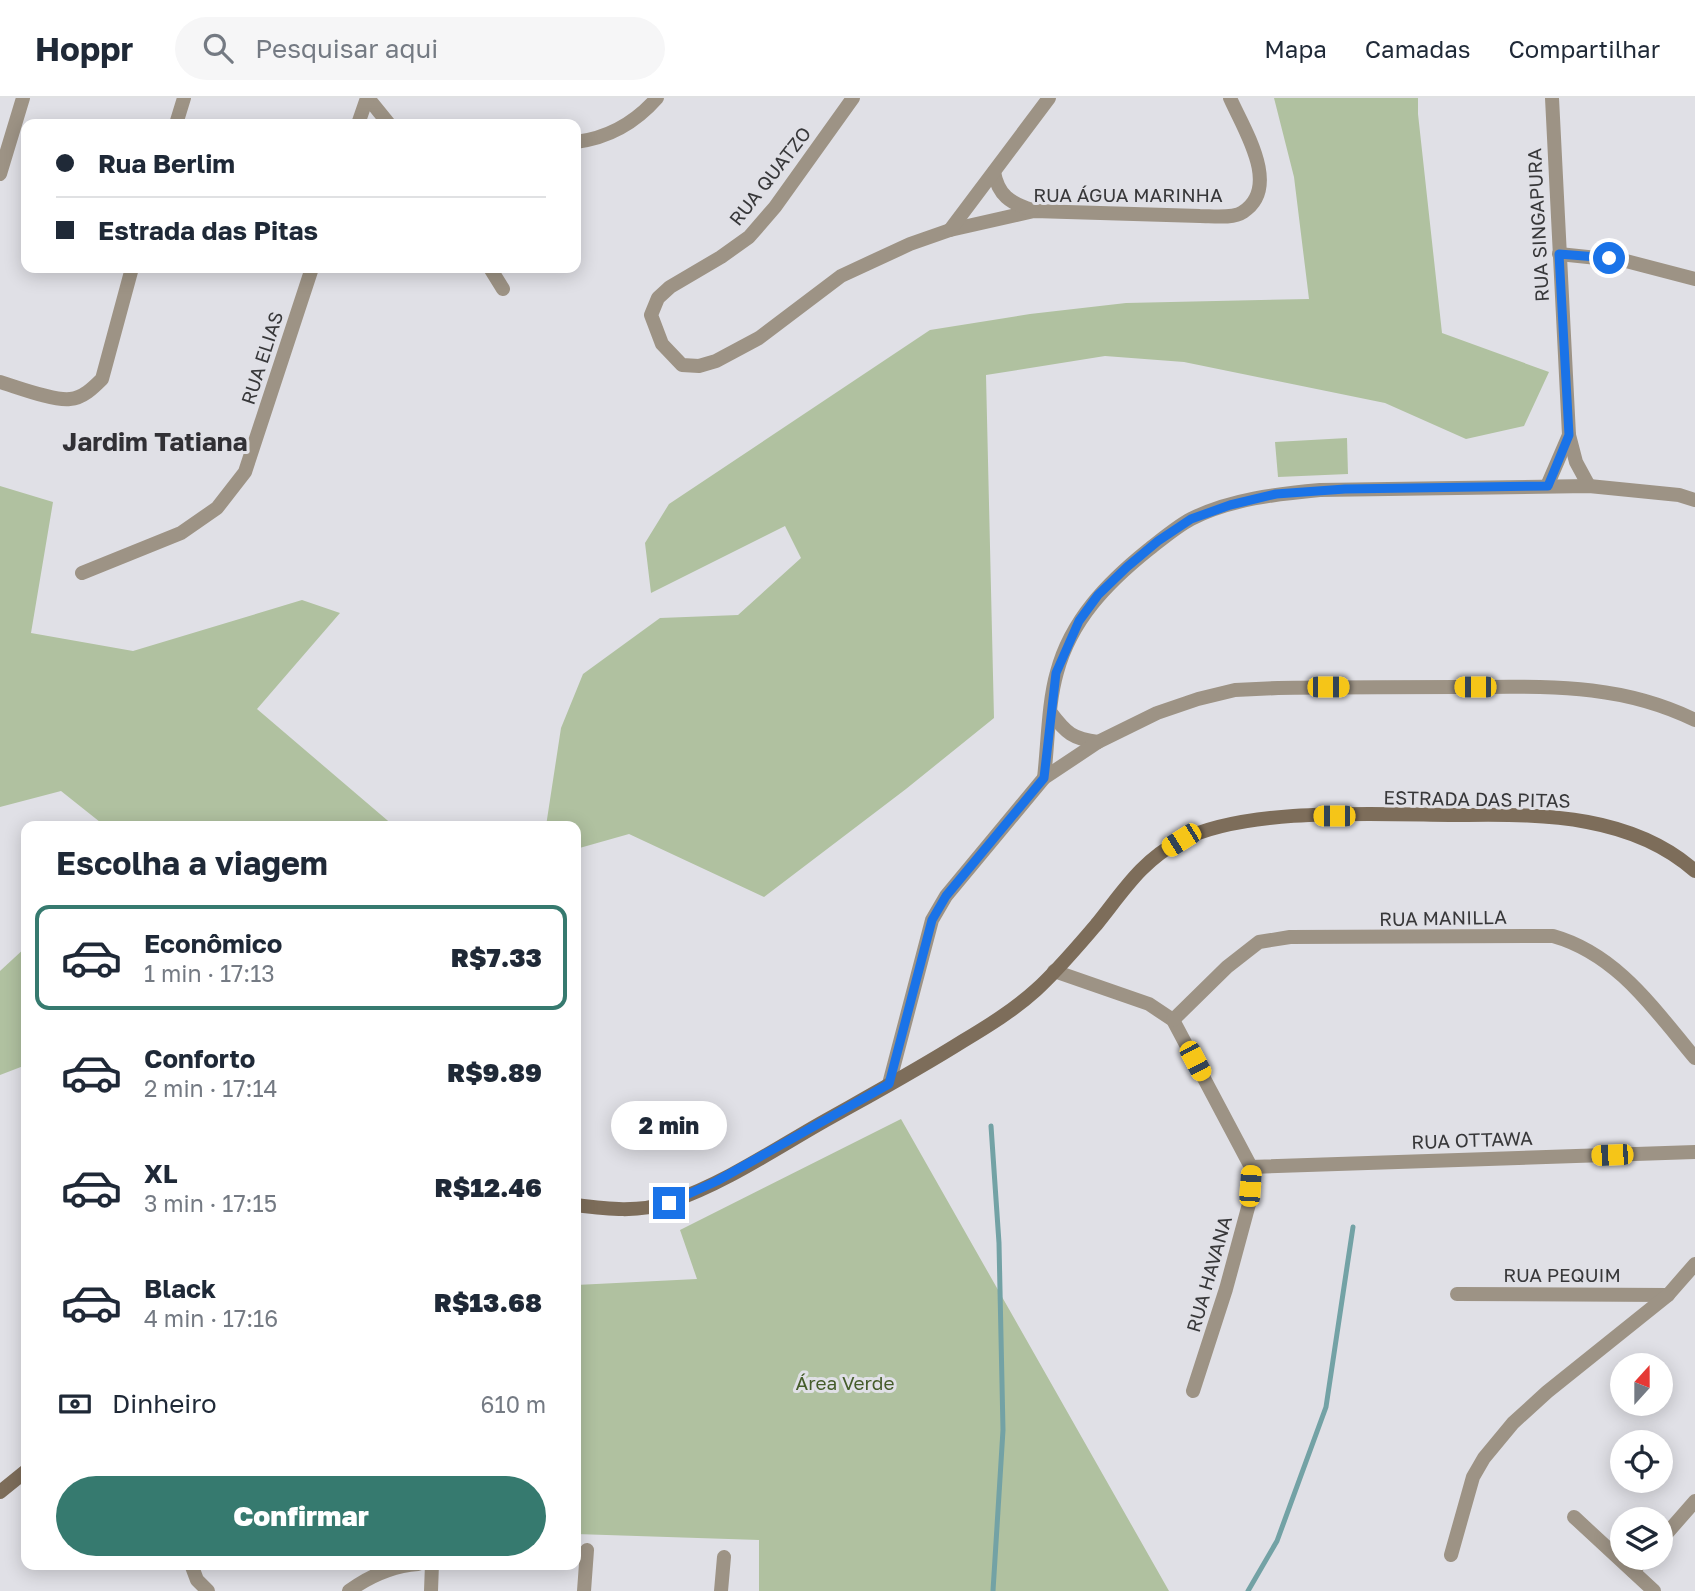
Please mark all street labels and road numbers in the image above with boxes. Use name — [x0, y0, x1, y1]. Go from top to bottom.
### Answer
street label: RUA QUATZO — [724, 122, 815, 230]
street label: RUA SINGAPURA — [1522, 147, 1553, 302]
street label: RUA ÁGUA MARINHA — [1033, 183, 1223, 206]
street label: RUA ELIAS — [236, 308, 287, 407]
street label: ESTRADA DAS PITAS — [1383, 785, 1571, 812]
street label: RUA MANILLA — [1379, 905, 1507, 930]
street label: RUA OTTAWA — [1411, 1126, 1533, 1153]
street label: RUA HAVANA — [1181, 1213, 1236, 1335]
street label: RUA PEQUIM — [1503, 1263, 1621, 1286]

